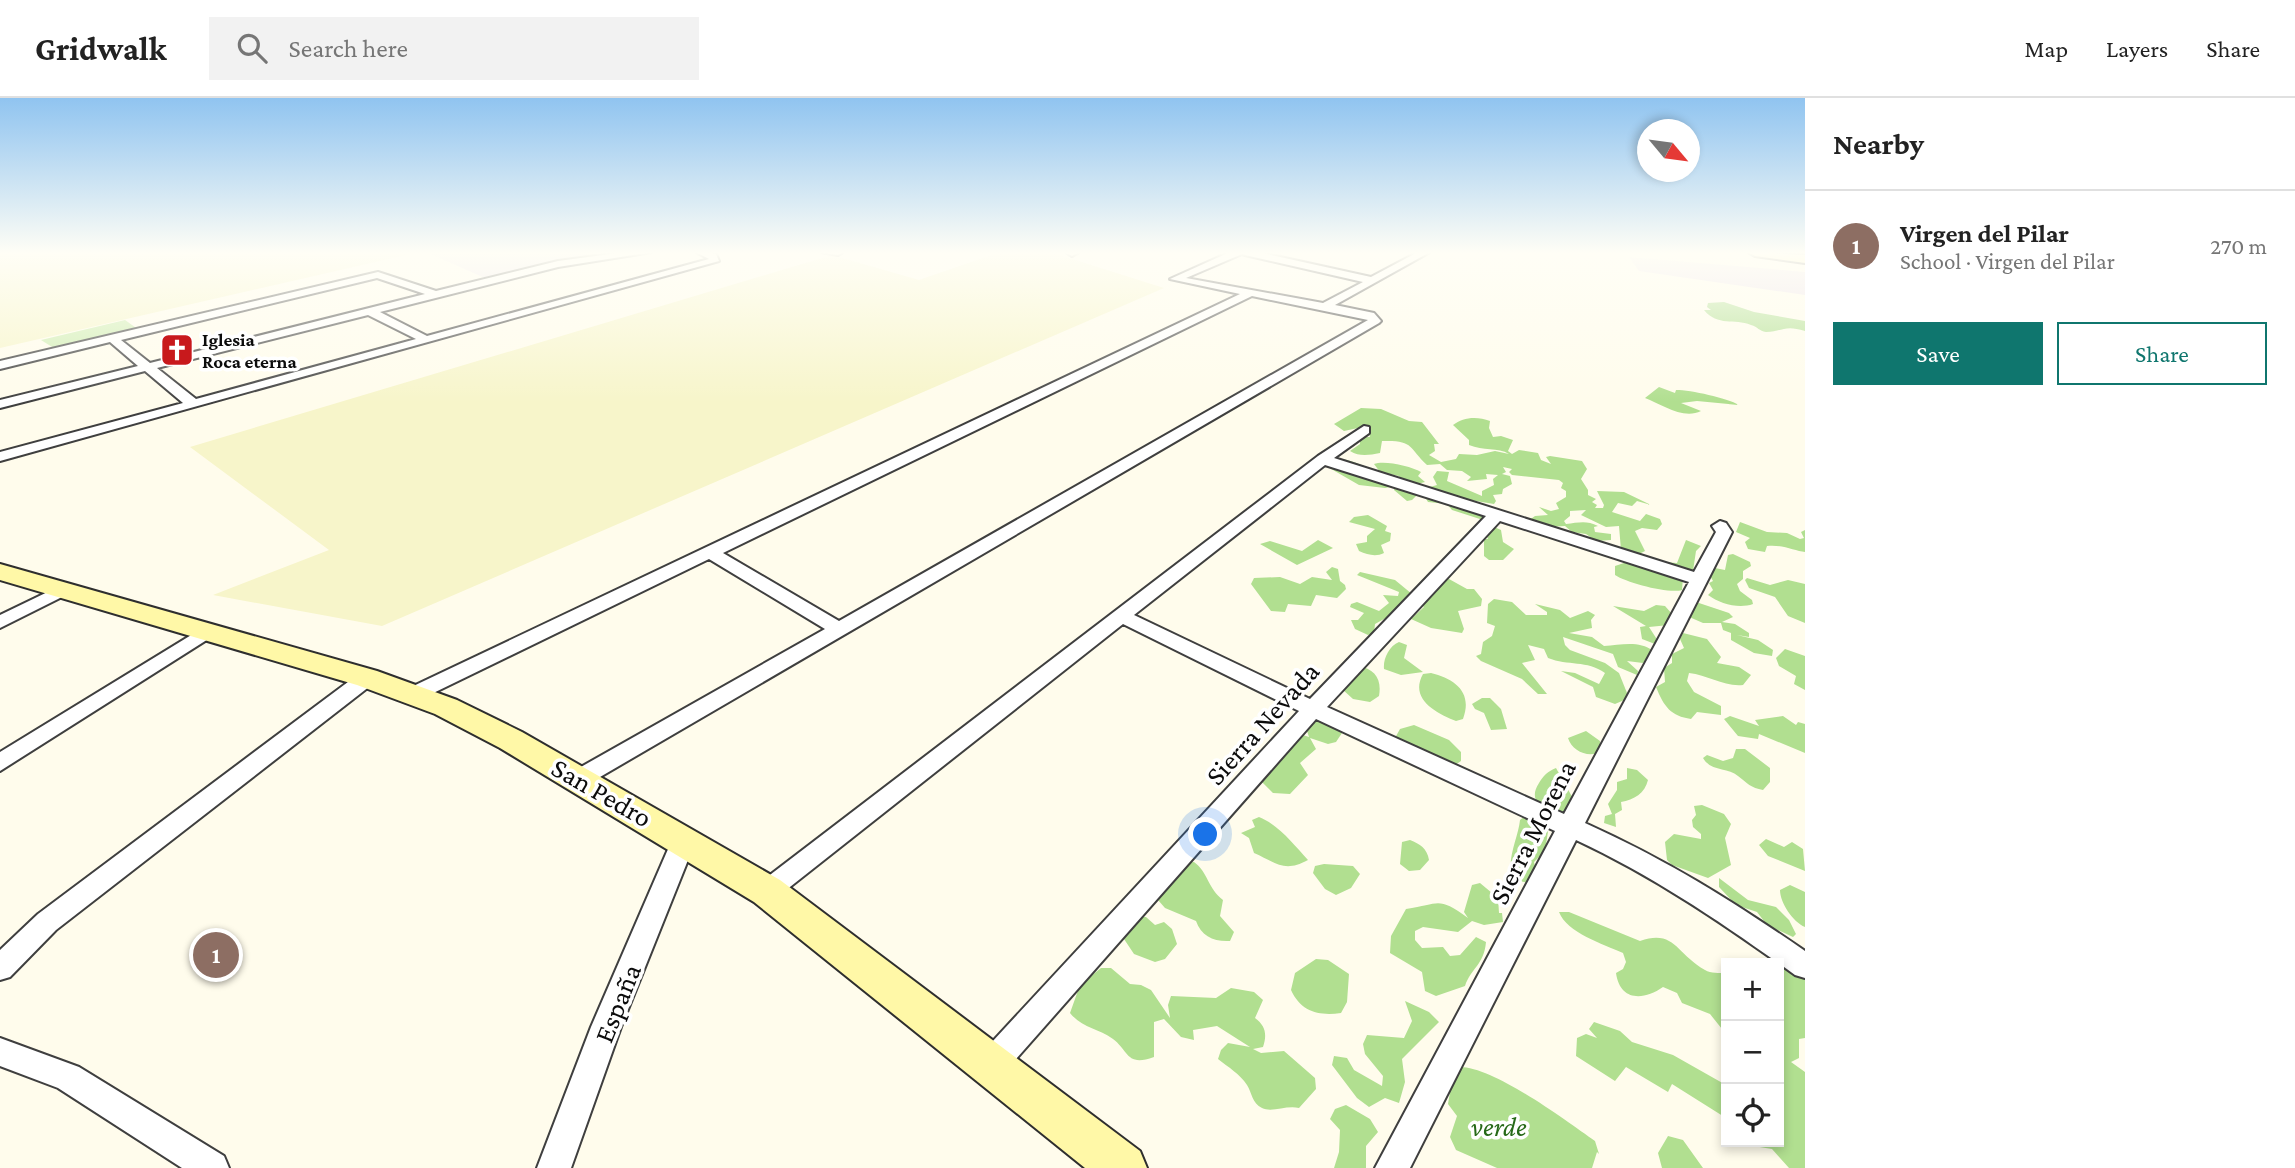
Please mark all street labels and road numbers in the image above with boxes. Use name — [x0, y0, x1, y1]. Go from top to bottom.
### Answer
street label: Sierra Nevada — [1199, 656, 1325, 791]
street label: San Pedro — [546, 751, 657, 833]
street label: Sierra Morena — [1483, 755, 1582, 909]
street label: España — [588, 959, 647, 1047]

